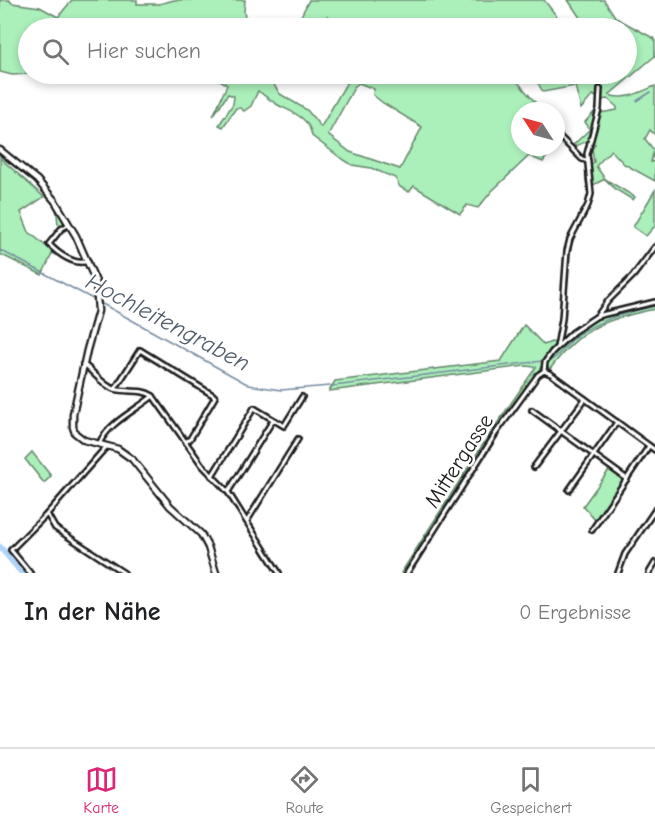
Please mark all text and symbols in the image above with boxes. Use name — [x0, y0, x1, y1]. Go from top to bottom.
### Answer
search box — [18, 18, 637, 84]
icon: search — [39, 35, 72, 68]
text: Hier suchen — [87, 38, 201, 64]
north arrow — [511, 102, 565, 156]
water label: Hochleitengraben — [81, 267, 255, 377]
street label: Mittergasse — [419, 409, 499, 513]
text: In der Nähe — [24, 597, 161, 627]
text: 0 Ergebnisse — [519, 601, 631, 624]
tab: Karte — [83, 763, 119, 817]
tab: Route — [286, 763, 324, 817]
tab: Gespeichert — [490, 763, 572, 817]

